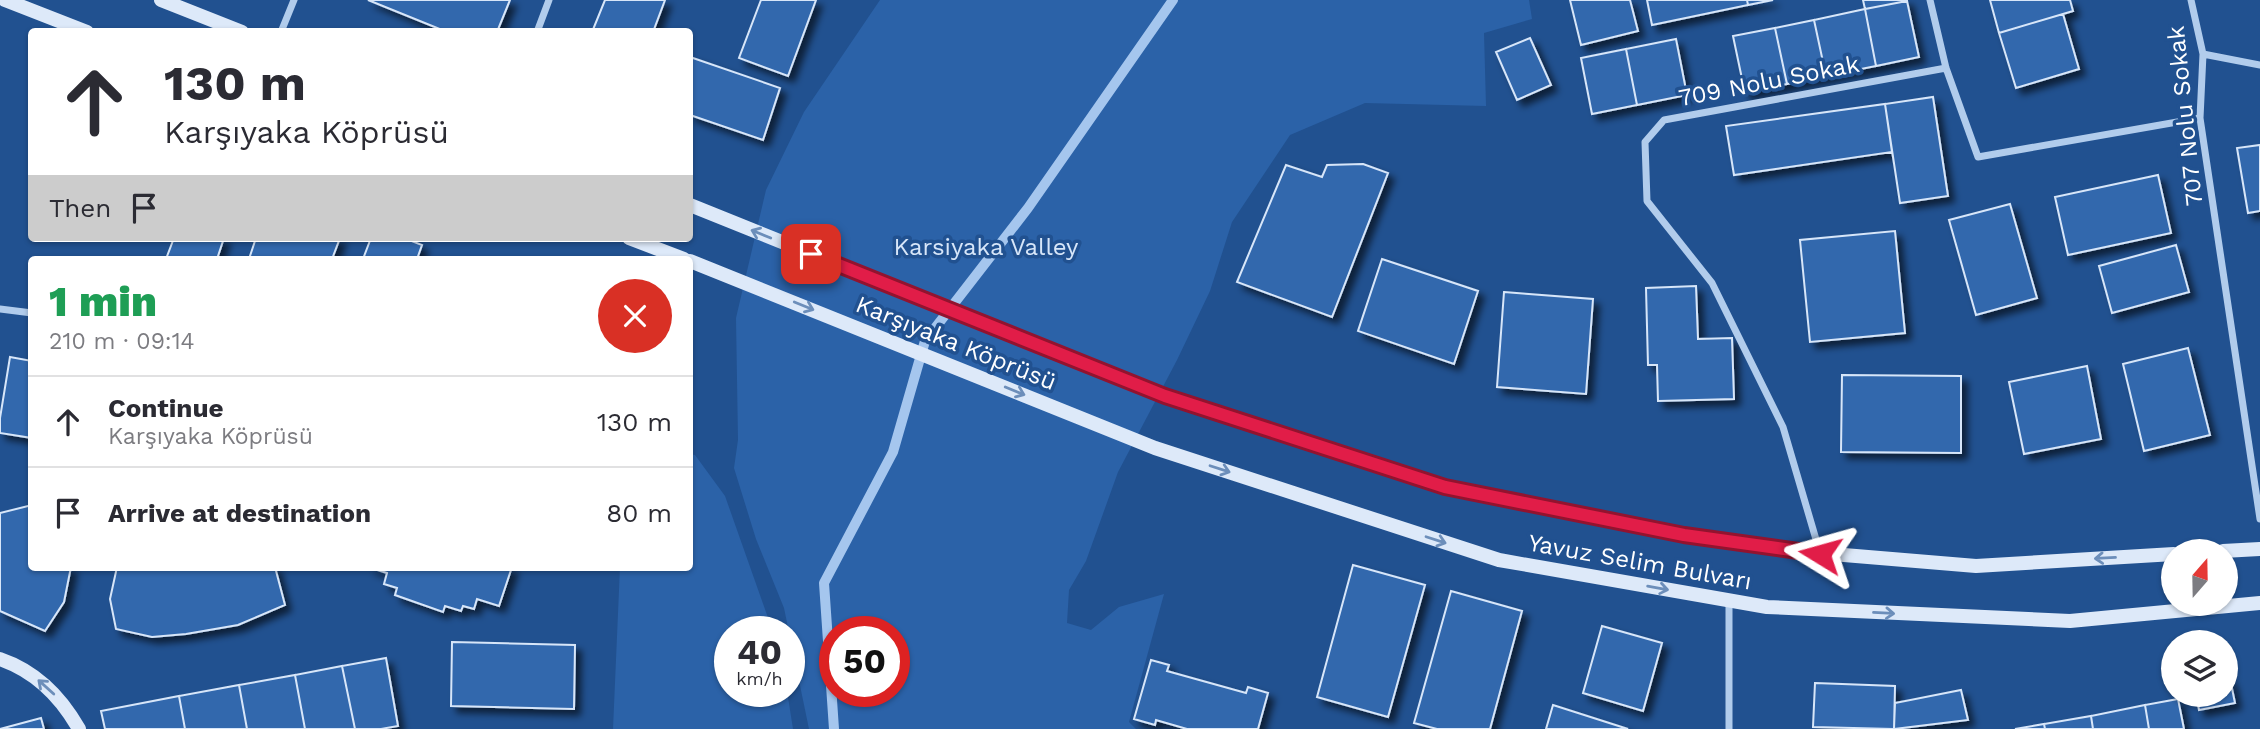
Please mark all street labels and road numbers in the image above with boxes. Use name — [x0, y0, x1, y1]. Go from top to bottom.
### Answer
street label: 707 Nolu Sokak — [2162, 24, 2208, 207]
street label: 709 Nolu Sokak — [1676, 50, 1862, 112]
street label: Karşıyaka Köprüsü — [852, 290, 1060, 396]
street label: Yavuz Selim Bulvarı — [1526, 529, 1754, 595]

